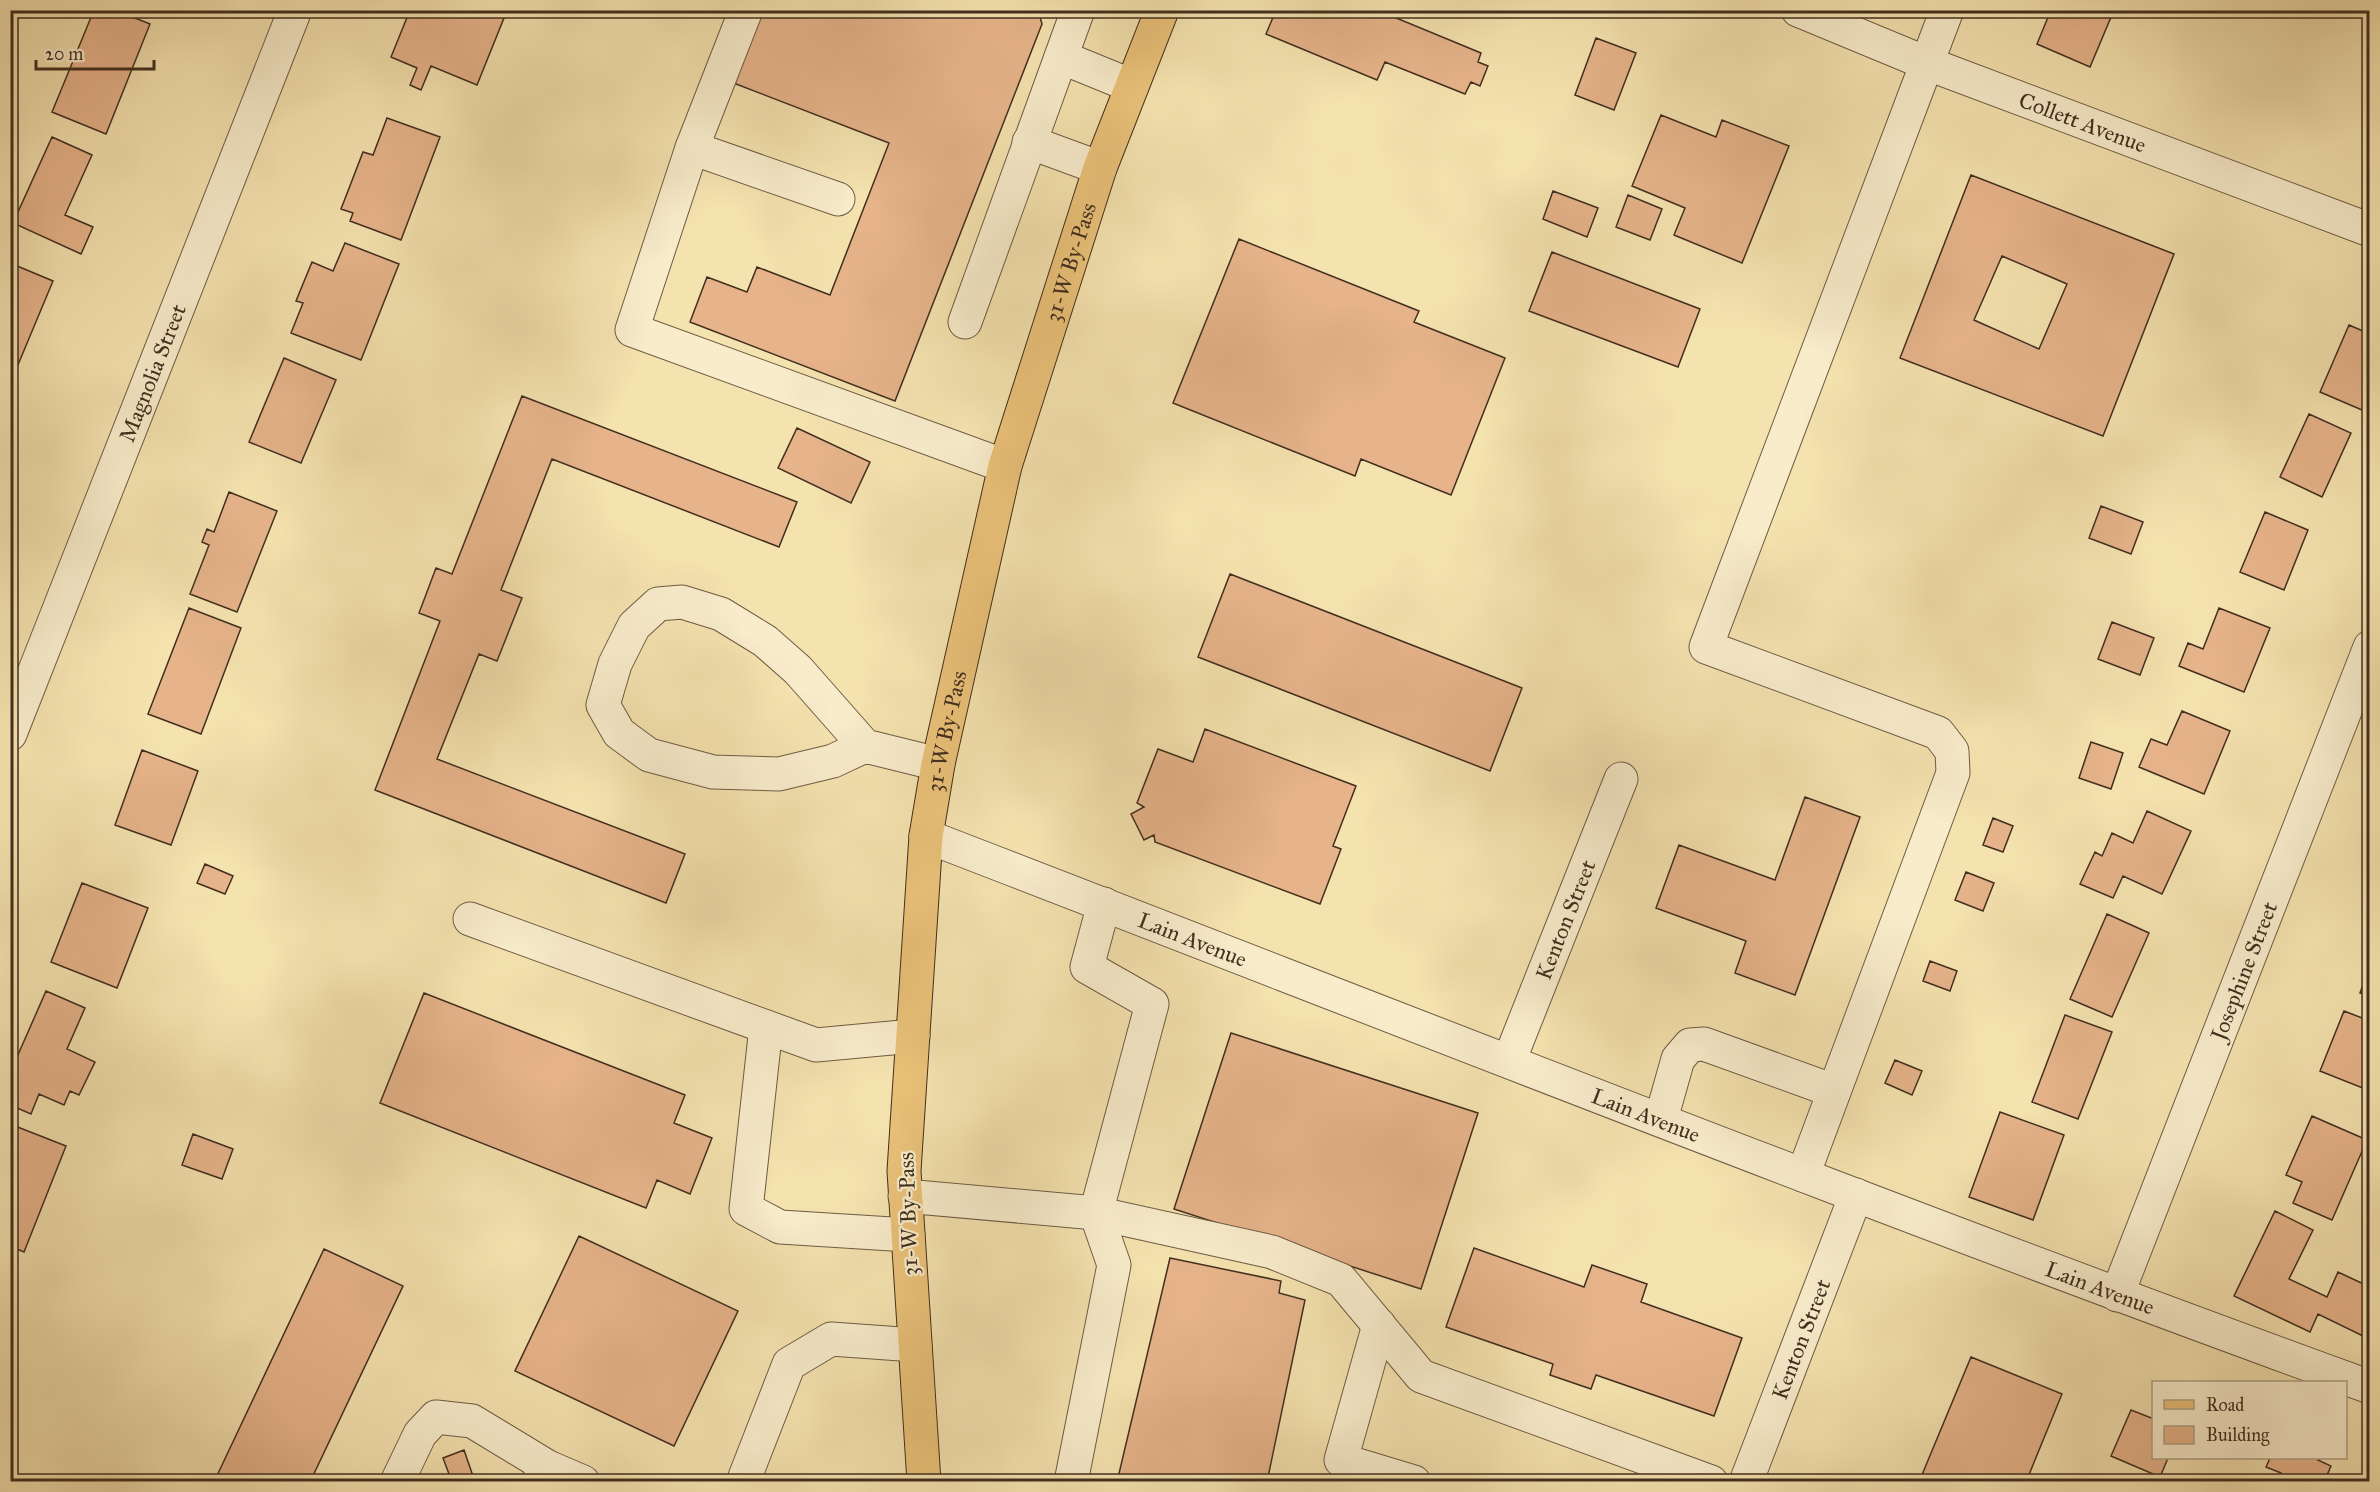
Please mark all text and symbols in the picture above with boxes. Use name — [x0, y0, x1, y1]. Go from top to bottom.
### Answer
scale bar — [36, 33, 154, 71]
text: 20 m — [45, 43, 83, 65]
street label: Collett Avenue — [2015, 86, 2150, 158]
street label: 31-W By-Pass — [1038, 199, 1102, 325]
street label: Magnolia Street — [113, 300, 192, 446]
street label: 31-W By-Pass — [920, 668, 972, 794]
street label: Kenton Street — [1529, 856, 1601, 984]
street label: Josephine Street — [2204, 897, 2283, 1046]
street label: Lain Avenue — [1134, 906, 1251, 972]
street label: Lain Avenue — [1588, 1082, 1704, 1148]
street label: 31-W By-Pass — [892, 1152, 924, 1276]
street label: Lain Avenue — [2042, 1255, 2158, 1320]
street label: Kenton Street — [1765, 1275, 1836, 1403]
legend — [2152, 1381, 2347, 1459]
text: Road — [2206, 1394, 2244, 1416]
text: Building — [2206, 1424, 2270, 1447]

